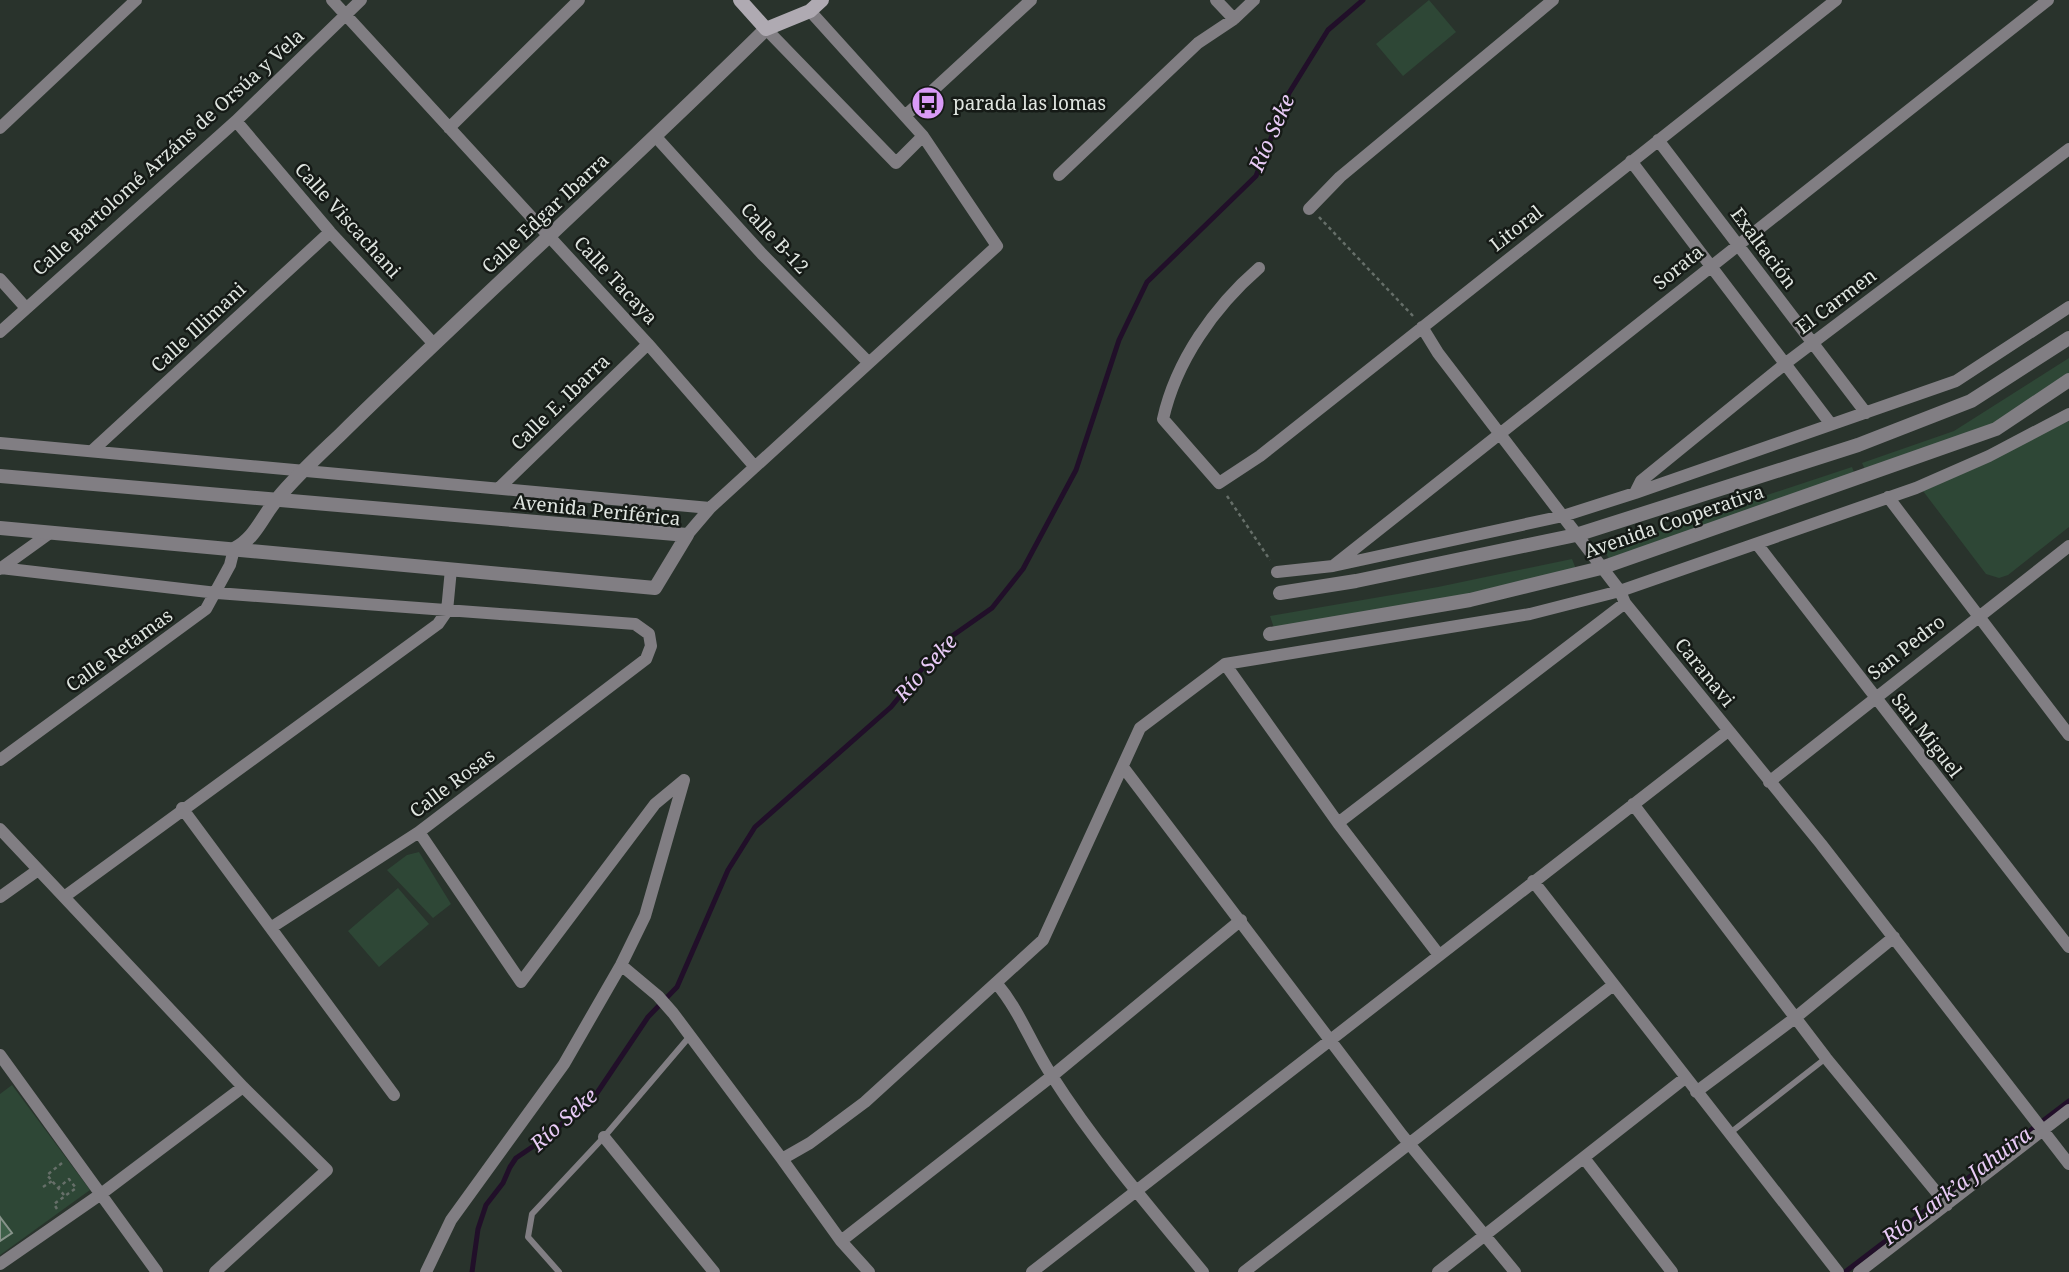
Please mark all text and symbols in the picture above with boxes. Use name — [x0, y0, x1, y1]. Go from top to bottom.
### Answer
street label: Calle Bartolomé Arzáns de Orsúa y Vela — [26, 23, 310, 281]
bus stop icon: parada las lomas — [909, 84, 947, 122]
place label: parada las lomas — [953, 90, 1106, 116]
water label: Río Seke — [1241, 90, 1300, 176]
street label: Calle Edgar Ibarra — [476, 147, 614, 279]
street label: Calle Viscachani — [289, 157, 407, 283]
street label: Calle B-12 — [735, 197, 815, 279]
street label: Litoral — [1484, 199, 1548, 257]
street label: Exaltación — [1725, 202, 1803, 294]
street label: Calle Tacaya — [568, 230, 664, 330]
street label: Sorata — [1647, 239, 1709, 295]
street label: El Carmen — [1790, 262, 1882, 340]
street label: Calle Illimani — [145, 276, 251, 378]
street label: Calle E. Ibarra — [505, 348, 615, 456]
street label: Avenida Cooperativa — [1581, 478, 1767, 564]
street label: Avenida Periférica — [512, 488, 682, 532]
street label: Calle Retamas — [60, 602, 178, 698]
street label: San Pedro — [1862, 609, 1950, 685]
water label: Río Seke — [887, 628, 963, 708]
street label: Caranavi — [1669, 632, 1741, 712]
street label: San Miguel — [1886, 687, 1968, 783]
street label: Calle Rosas — [404, 742, 500, 824]
water label: Río Seke — [523, 1082, 603, 1158]
water label: Río Lark’a Jahuira — [1875, 1119, 2037, 1251]

